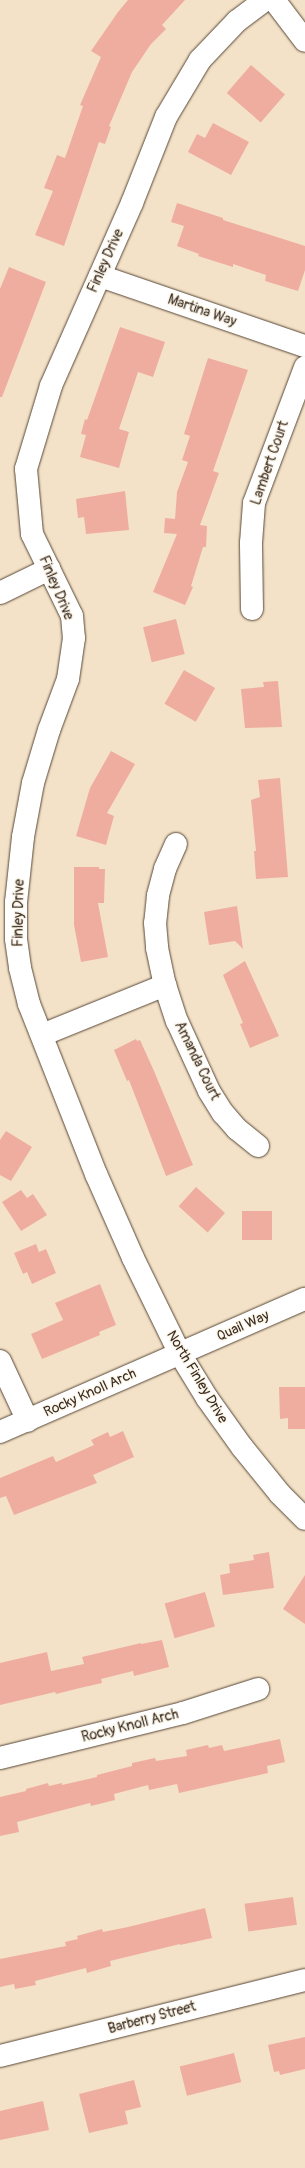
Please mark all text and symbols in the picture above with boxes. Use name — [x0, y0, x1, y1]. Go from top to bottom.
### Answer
street label: Finley Drive — [85, 227, 127, 295]
street label: Martina Way — [165, 291, 239, 331]
street label: Lambert Court — [248, 419, 292, 507]
street label: Finley Drive — [35, 553, 77, 623]
street label: Finley Drive — [10, 879, 28, 947]
street label: Amanda Court — [171, 1019, 223, 1103]
street label: Quail Way — [214, 1307, 272, 1345]
street label: North Finley Drive — [163, 1328, 231, 1426]
street label: Rocky Knoll Arch — [41, 1365, 139, 1421]
street label: Rocky Knoll Arch — [80, 1706, 180, 1746]
street label: Barberry Street — [106, 1998, 198, 2038]

